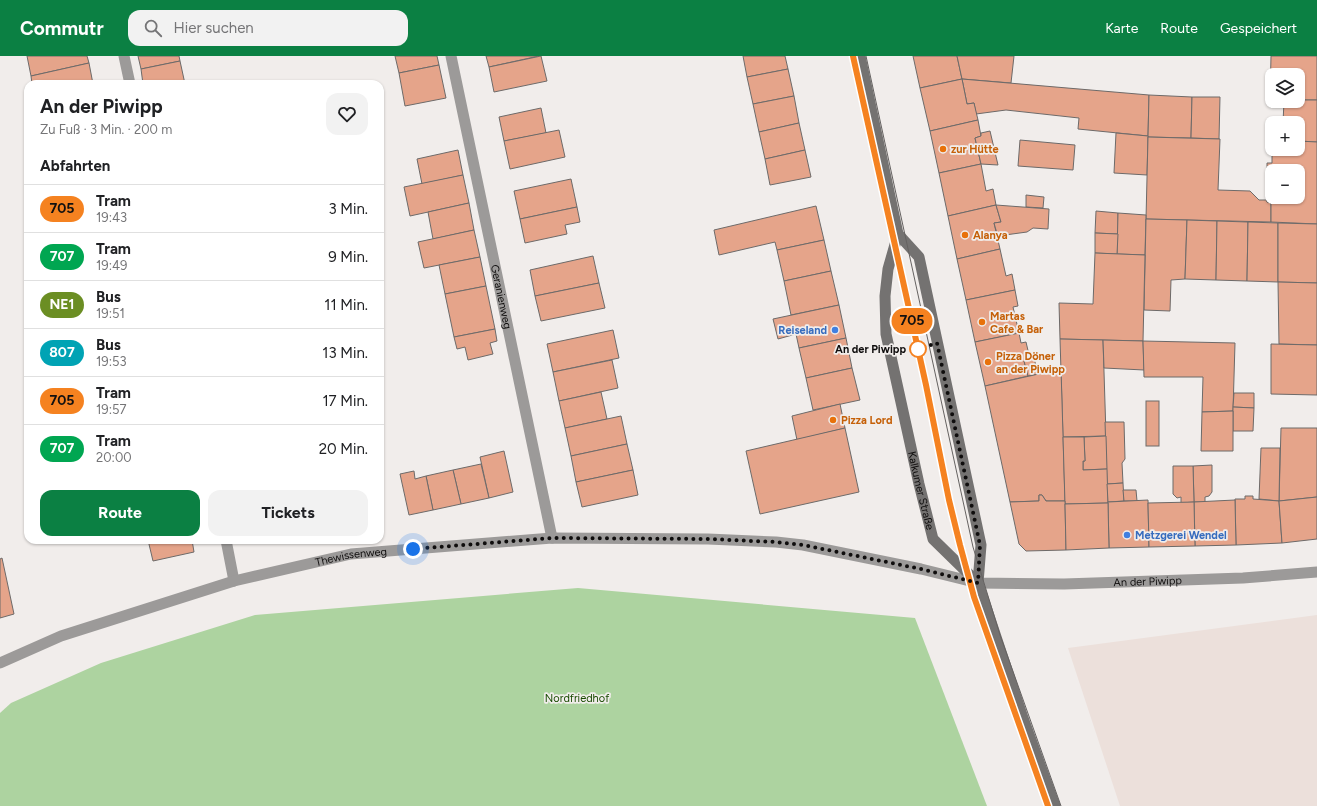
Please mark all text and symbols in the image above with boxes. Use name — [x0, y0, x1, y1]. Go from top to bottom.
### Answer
search box — [128, 10, 408, 46]
text: Commutr — [20, 17, 104, 40]
icon: search — [142, 17, 164, 39]
text: Hier suchen — [174, 19, 254, 37]
text: Karte — [1105, 20, 1138, 37]
text: Route — [1160, 20, 1198, 37]
text: Gespeichert — [1220, 20, 1297, 37]
map controls — [1265, 68, 1305, 204]
button: layers — [1265, 68, 1305, 108]
button: heart — [326, 93, 368, 135]
text: An der Piwipp — [40, 95, 163, 118]
button: + — [1265, 116, 1305, 156]
text: Zu Fuß · 3 Min. · 200 m — [40, 122, 172, 137]
place label: zur Hütte — [951, 143, 999, 156]
marker: zur Hütte — [938, 144, 948, 154]
text: Abfahrten — [40, 157, 110, 175]
button: − — [1265, 164, 1305, 204]
text: Tram — [96, 192, 131, 210]
text: 705 — [50, 200, 75, 217]
text: 3 Min. — [328, 200, 368, 218]
text: 19:43 — [96, 210, 127, 225]
place label: Alanya — [973, 229, 1008, 242]
marker: Alanya — [960, 230, 970, 240]
text: Tram — [96, 240, 131, 258]
text: 707 — [50, 248, 74, 265]
text: 9 Min. — [328, 248, 368, 266]
text: 19:49 — [96, 258, 127, 273]
street label: Geranienweg — [488, 263, 515, 330]
text: Bus — [96, 288, 121, 306]
text: NE1 — [50, 296, 74, 313]
text: 11 Min. — [324, 296, 368, 314]
text: 19:51 — [96, 306, 125, 321]
line badge: 705 — [889, 308, 935, 334]
place label: Martas Cafe & Bar — [990, 310, 1044, 336]
text: 705 — [900, 312, 925, 329]
marker: Martas Cafe & Bar — [977, 317, 987, 327]
place label: Reiseland — [778, 324, 827, 337]
marker: Reiseland — [830, 325, 840, 335]
text: Bus — [96, 336, 121, 354]
marker: An der Piwipp — [909, 340, 927, 358]
place label: An der Piwipp — [835, 343, 906, 356]
text: 807 — [49, 344, 75, 361]
text: 13 Min. — [322, 344, 368, 362]
place label: Pizza Döner an der Piwipp — [996, 350, 1065, 376]
text: 19:53 — [96, 354, 127, 369]
marker: Pizza Döner an der Piwipp — [983, 357, 993, 367]
text: Tram — [96, 384, 131, 402]
text: 705 — [50, 392, 75, 409]
text: 17 Min. — [322, 392, 368, 410]
text: 19:57 — [96, 402, 126, 417]
place label: Pizza Lord — [841, 414, 893, 427]
marker: Pizza Lord — [828, 415, 838, 425]
text: Tram — [96, 432, 131, 450]
text: 707 — [50, 440, 74, 457]
text: 20 Min. — [319, 440, 368, 458]
text: 20:00 — [96, 450, 132, 465]
street label: Kalkumer Straße — [905, 450, 937, 531]
button: Route — [40, 490, 200, 536]
button: Tickets — [208, 490, 368, 536]
place label: Metzgerei Wendel — [1135, 529, 1227, 542]
marker: Metzgerei Wendel — [1122, 530, 1132, 540]
your location — [403, 539, 423, 559]
street label: Thewissenweg — [314, 545, 387, 569]
street label: An der Piwipp — [1113, 574, 1183, 589]
park label: Nordfriedhof — [545, 692, 610, 705]

